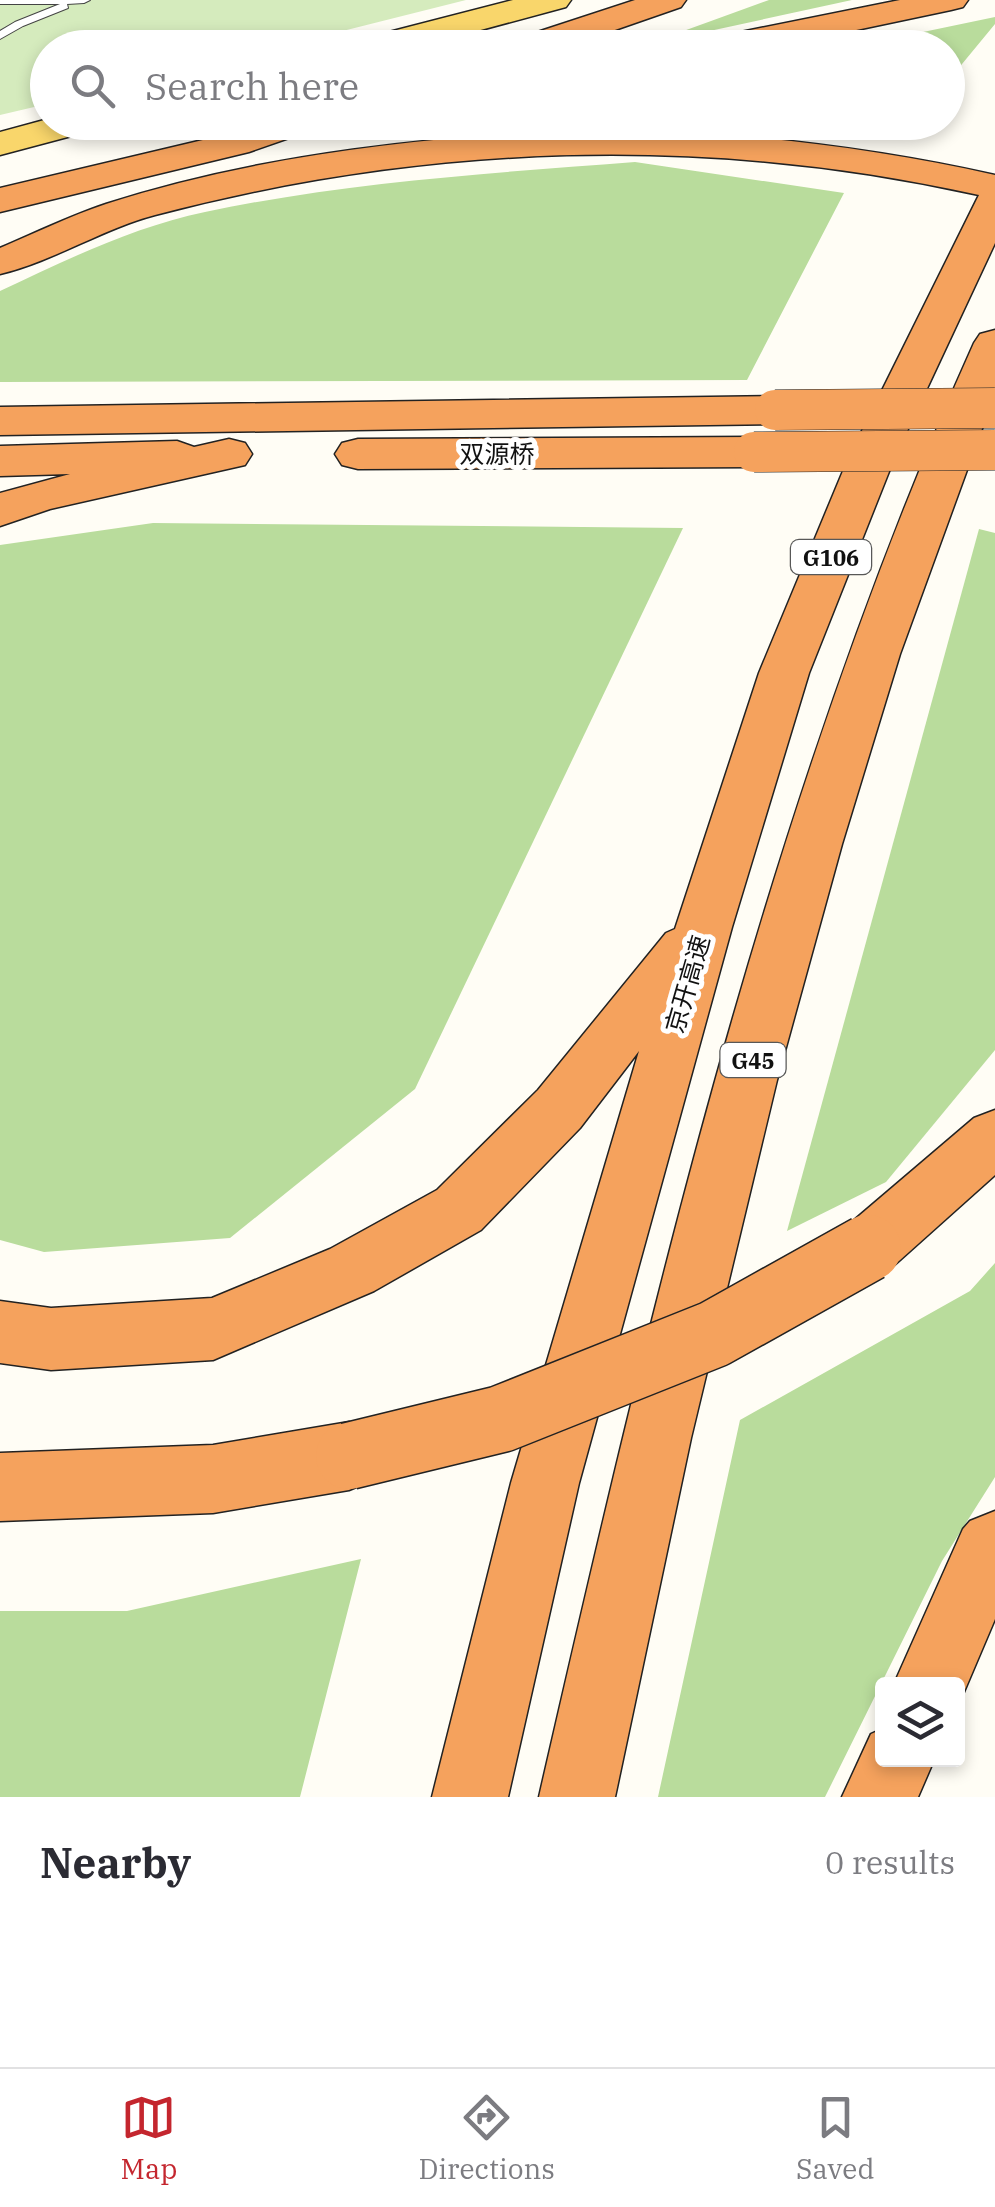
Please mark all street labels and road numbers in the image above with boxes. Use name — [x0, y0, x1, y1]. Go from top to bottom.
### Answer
street label: 双源桥 — [459, 437, 535, 470]
road number: G106 — [791, 540, 871, 574]
street label: 京开高速 — [657, 931, 717, 1037]
road number: G45 — [720, 1043, 786, 1077]

